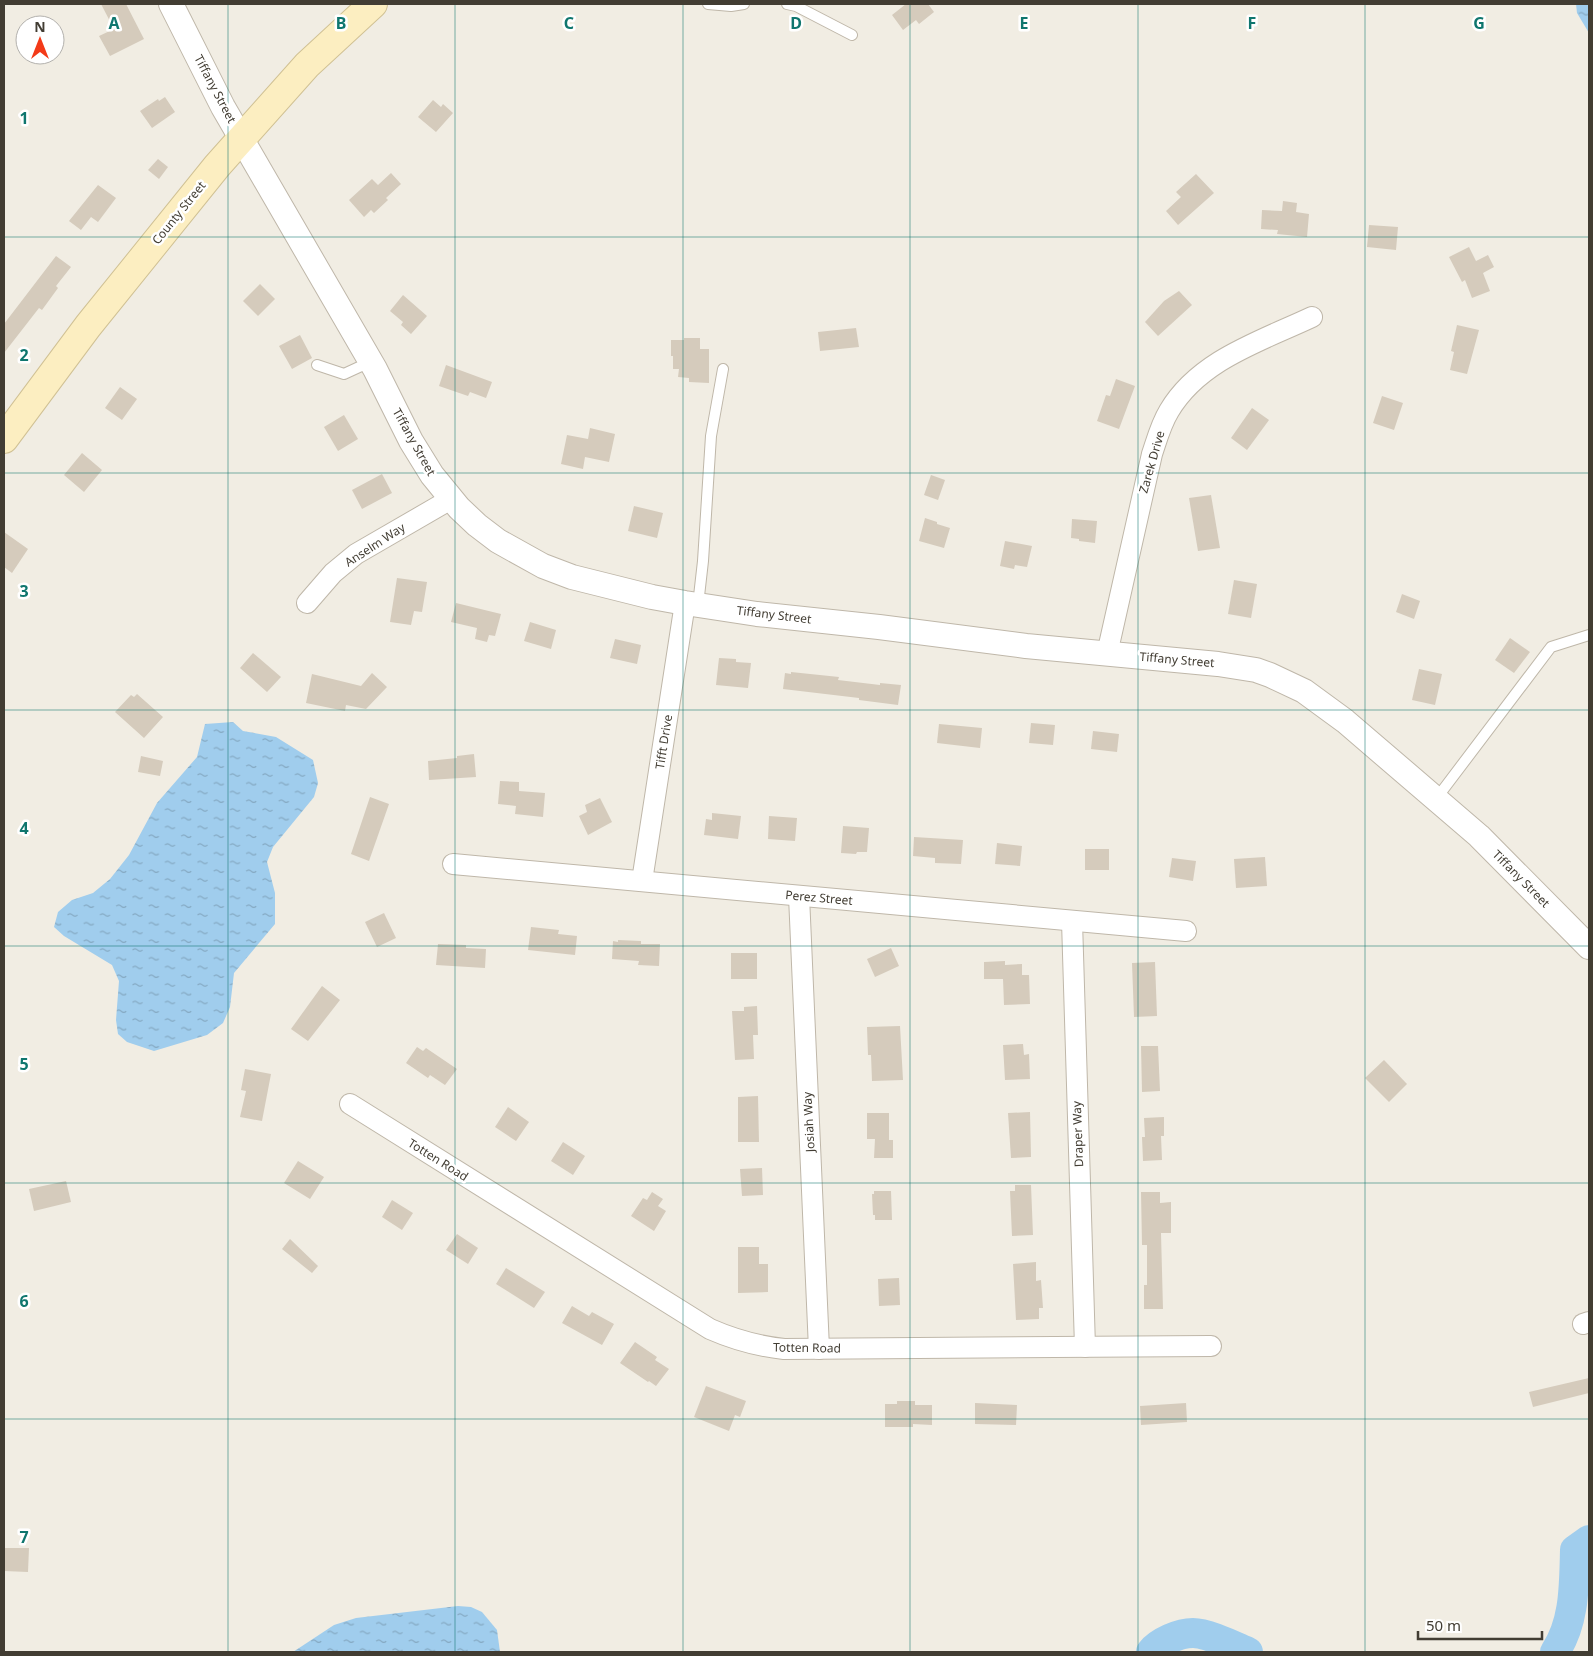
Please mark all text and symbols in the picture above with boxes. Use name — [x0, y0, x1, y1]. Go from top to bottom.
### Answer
text: A — [108, 12, 120, 34]
text: B — [336, 12, 346, 34]
text: C — [564, 12, 574, 34]
text: D — [790, 12, 802, 34]
text: E — [1020, 12, 1029, 34]
text: F — [1248, 12, 1256, 34]
text: G — [1473, 12, 1485, 34]
north arrow — [15, 15, 65, 65]
text: N — [34, 17, 46, 36]
street label: Tiffany Street — [190, 52, 241, 126]
text: 1 — [19, 107, 29, 129]
street label: County Street — [148, 177, 210, 248]
text: 2 — [19, 344, 29, 366]
street label: Tiffany Street — [389, 405, 440, 479]
street label: Zarek Drive — [1134, 428, 1169, 495]
street label: Anselm Way — [341, 518, 409, 570]
text: 3 — [19, 580, 29, 602]
street label: Tiffany Street — [736, 602, 813, 628]
street label: Tiffany Street — [1139, 648, 1216, 671]
street label: Tifft Drive — [651, 713, 676, 770]
text: 4 — [19, 817, 29, 839]
street label: Tiffany Street — [1489, 846, 1554, 912]
street label: Perez Street — [785, 886, 854, 909]
text: 5 — [19, 1053, 29, 1075]
street label: Josiah Way — [798, 1091, 819, 1154]
street label: Draper Way — [1068, 1100, 1087, 1167]
street label: Totten Road — [405, 1134, 472, 1185]
text: 6 — [19, 1290, 29, 1312]
street label: Totten Road — [773, 1338, 841, 1357]
text: 7 — [19, 1526, 29, 1548]
scale bar — [1418, 1608, 1542, 1640]
text: 50 m — [1426, 1615, 1461, 1635]

